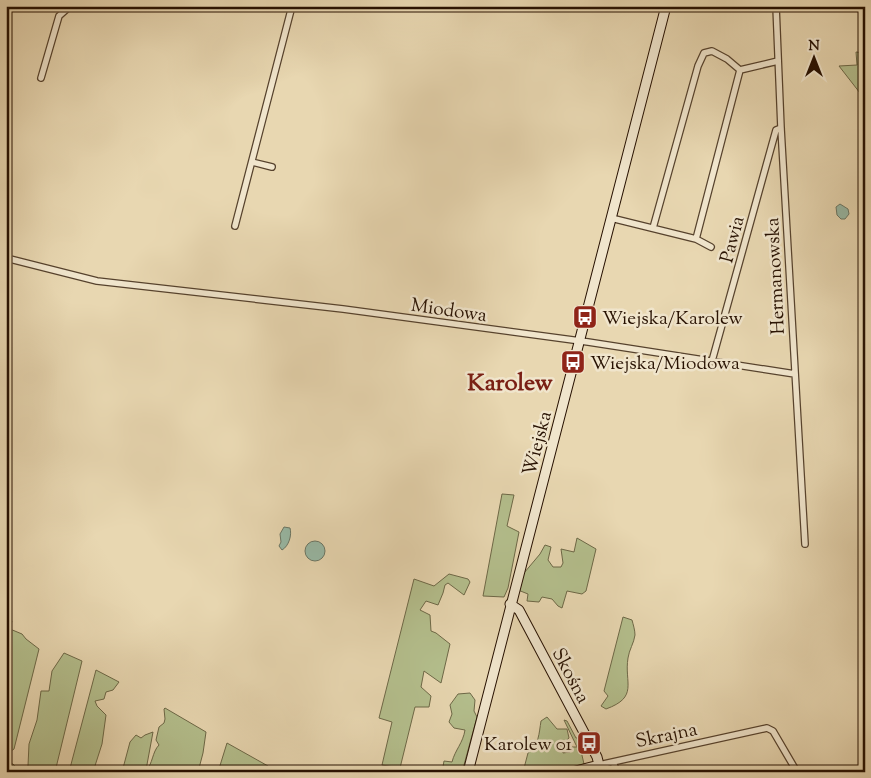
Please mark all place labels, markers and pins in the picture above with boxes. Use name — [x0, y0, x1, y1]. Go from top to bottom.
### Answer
bus stop icon: Wiejska/Karolew — [572, 304, 598, 330]
place label: Wiejska/Karolew — [602, 306, 743, 333]
bus stop icon: Wiejska/Miodowa — [560, 349, 586, 375]
place label: Wiejska/Miodowa — [590, 351, 740, 378]
bus stop icon: Karolew 01 — [576, 730, 602, 756]
place label: Karolew 01 — [484, 732, 573, 759]

